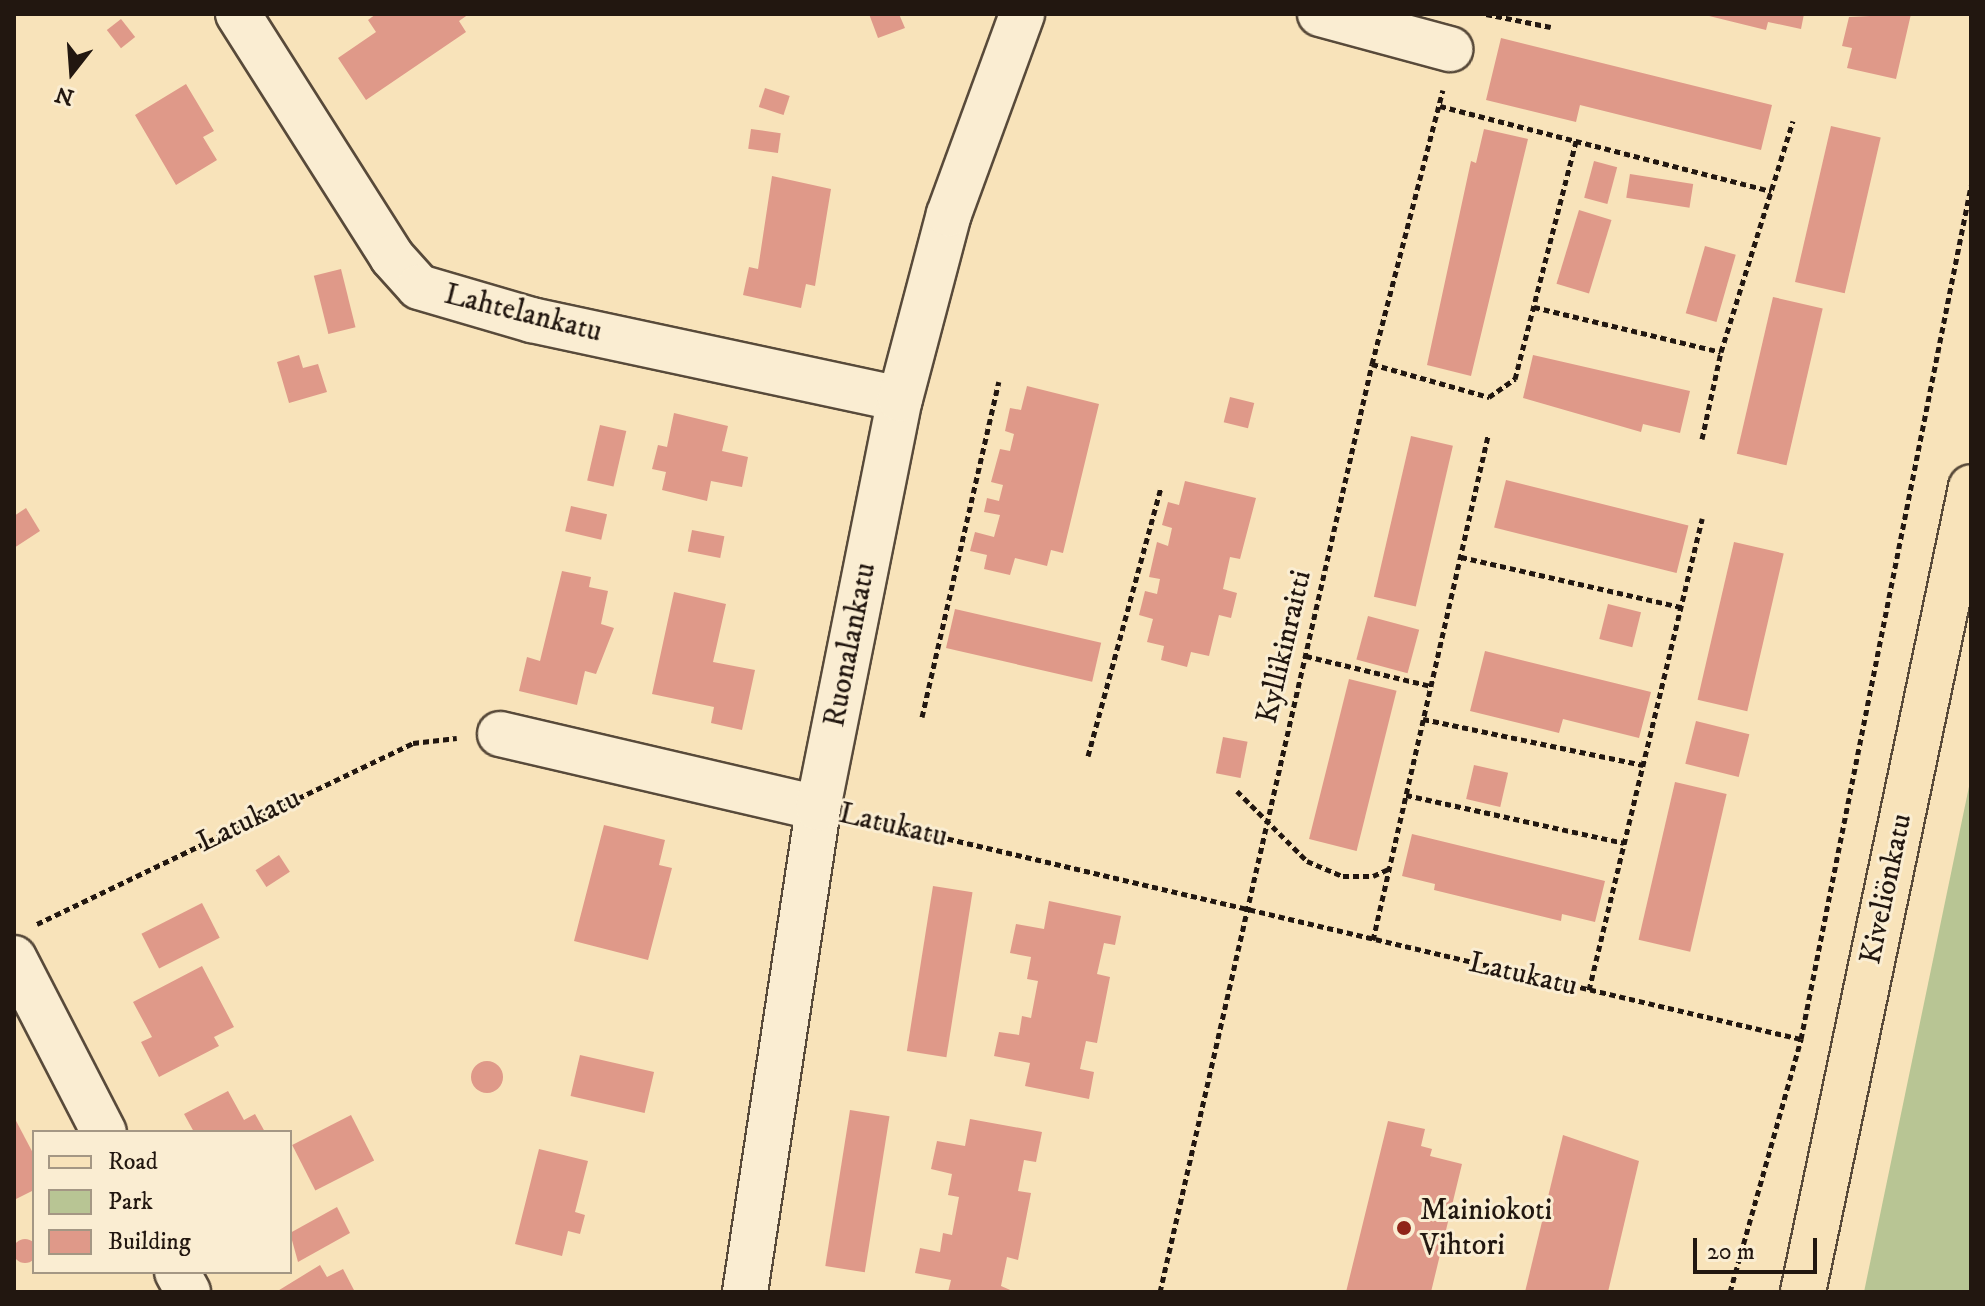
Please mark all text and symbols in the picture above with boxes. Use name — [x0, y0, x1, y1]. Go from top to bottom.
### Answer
north arrow — [32, 32, 112, 112]
text: N — [52, 80, 77, 111]
street label: Lahtelankatu — [440, 277, 606, 351]
street label: Ruonalankatu — [817, 560, 885, 730]
street label: Kyllikinraitti — [1250, 567, 1320, 727]
street label: Latukatu — [192, 781, 306, 861]
street label: Latukatu — [835, 796, 951, 856]
street label: Kiveliönkatu — [1853, 810, 1921, 968]
street label: Latukatu — [1465, 945, 1581, 1005]
legend — [32, 1130, 292, 1274]
text: Road — [108, 1147, 158, 1177]
text: Park — [108, 1187, 153, 1217]
place label: Mainiokoti Vihtori — [1420, 1193, 1552, 1264]
marker: Mainiokoti Vihtori — [1395, 1219, 1413, 1237]
scale bar — [1697, 1222, 1821, 1272]
text: Building — [108, 1227, 191, 1257]
text: 20 m — [1707, 1237, 1755, 1267]

